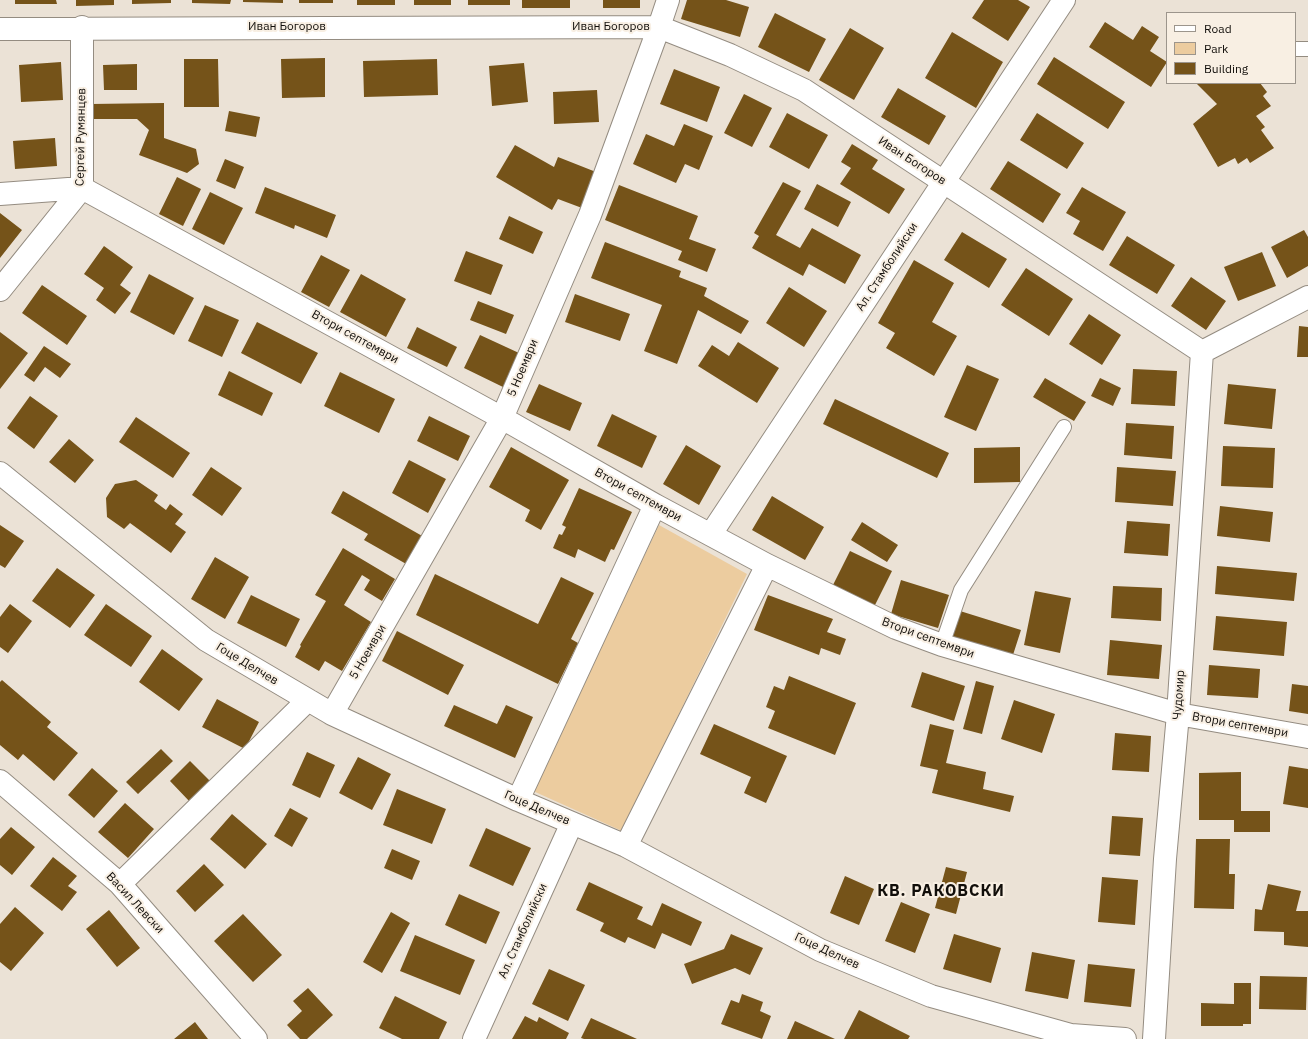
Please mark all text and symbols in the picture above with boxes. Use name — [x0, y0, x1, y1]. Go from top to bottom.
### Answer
legend — [1166, 12, 1296, 84]
street label: Иван Богоров — [248, 20, 326, 34]
street label: Иван Богоров — [572, 20, 650, 34]
text: Road — [1204, 21, 1232, 36]
text: Park — [1204, 41, 1228, 56]
text: Building — [1204, 61, 1248, 76]
street label: Сергей Румянцев — [73, 88, 89, 186]
street label: Иван Богоров — [875, 134, 949, 188]
street label: Ал. Стамболийски — [853, 220, 921, 314]
street label: Втори септември — [309, 307, 401, 367]
street label: 5 Ноември — [504, 337, 542, 399]
street label: Втори септември — [592, 465, 684, 525]
street label: Втори септември — [880, 615, 976, 661]
street label: 5 Ноември — [347, 622, 389, 682]
street label: Гоце Делчев — [213, 640, 281, 688]
street label: Чудомир — [1170, 670, 1188, 720]
street label: Втори септември — [1191, 709, 1289, 741]
street label: Гоце Делчев — [502, 788, 572, 828]
street label: Васил Левски — [103, 870, 167, 936]
street label: Ал. Стамболийски — [496, 881, 550, 981]
district label: КВ. РАКОВСКИ — [877, 881, 1005, 901]
street label: Гоце Делчев — [792, 930, 862, 972]

